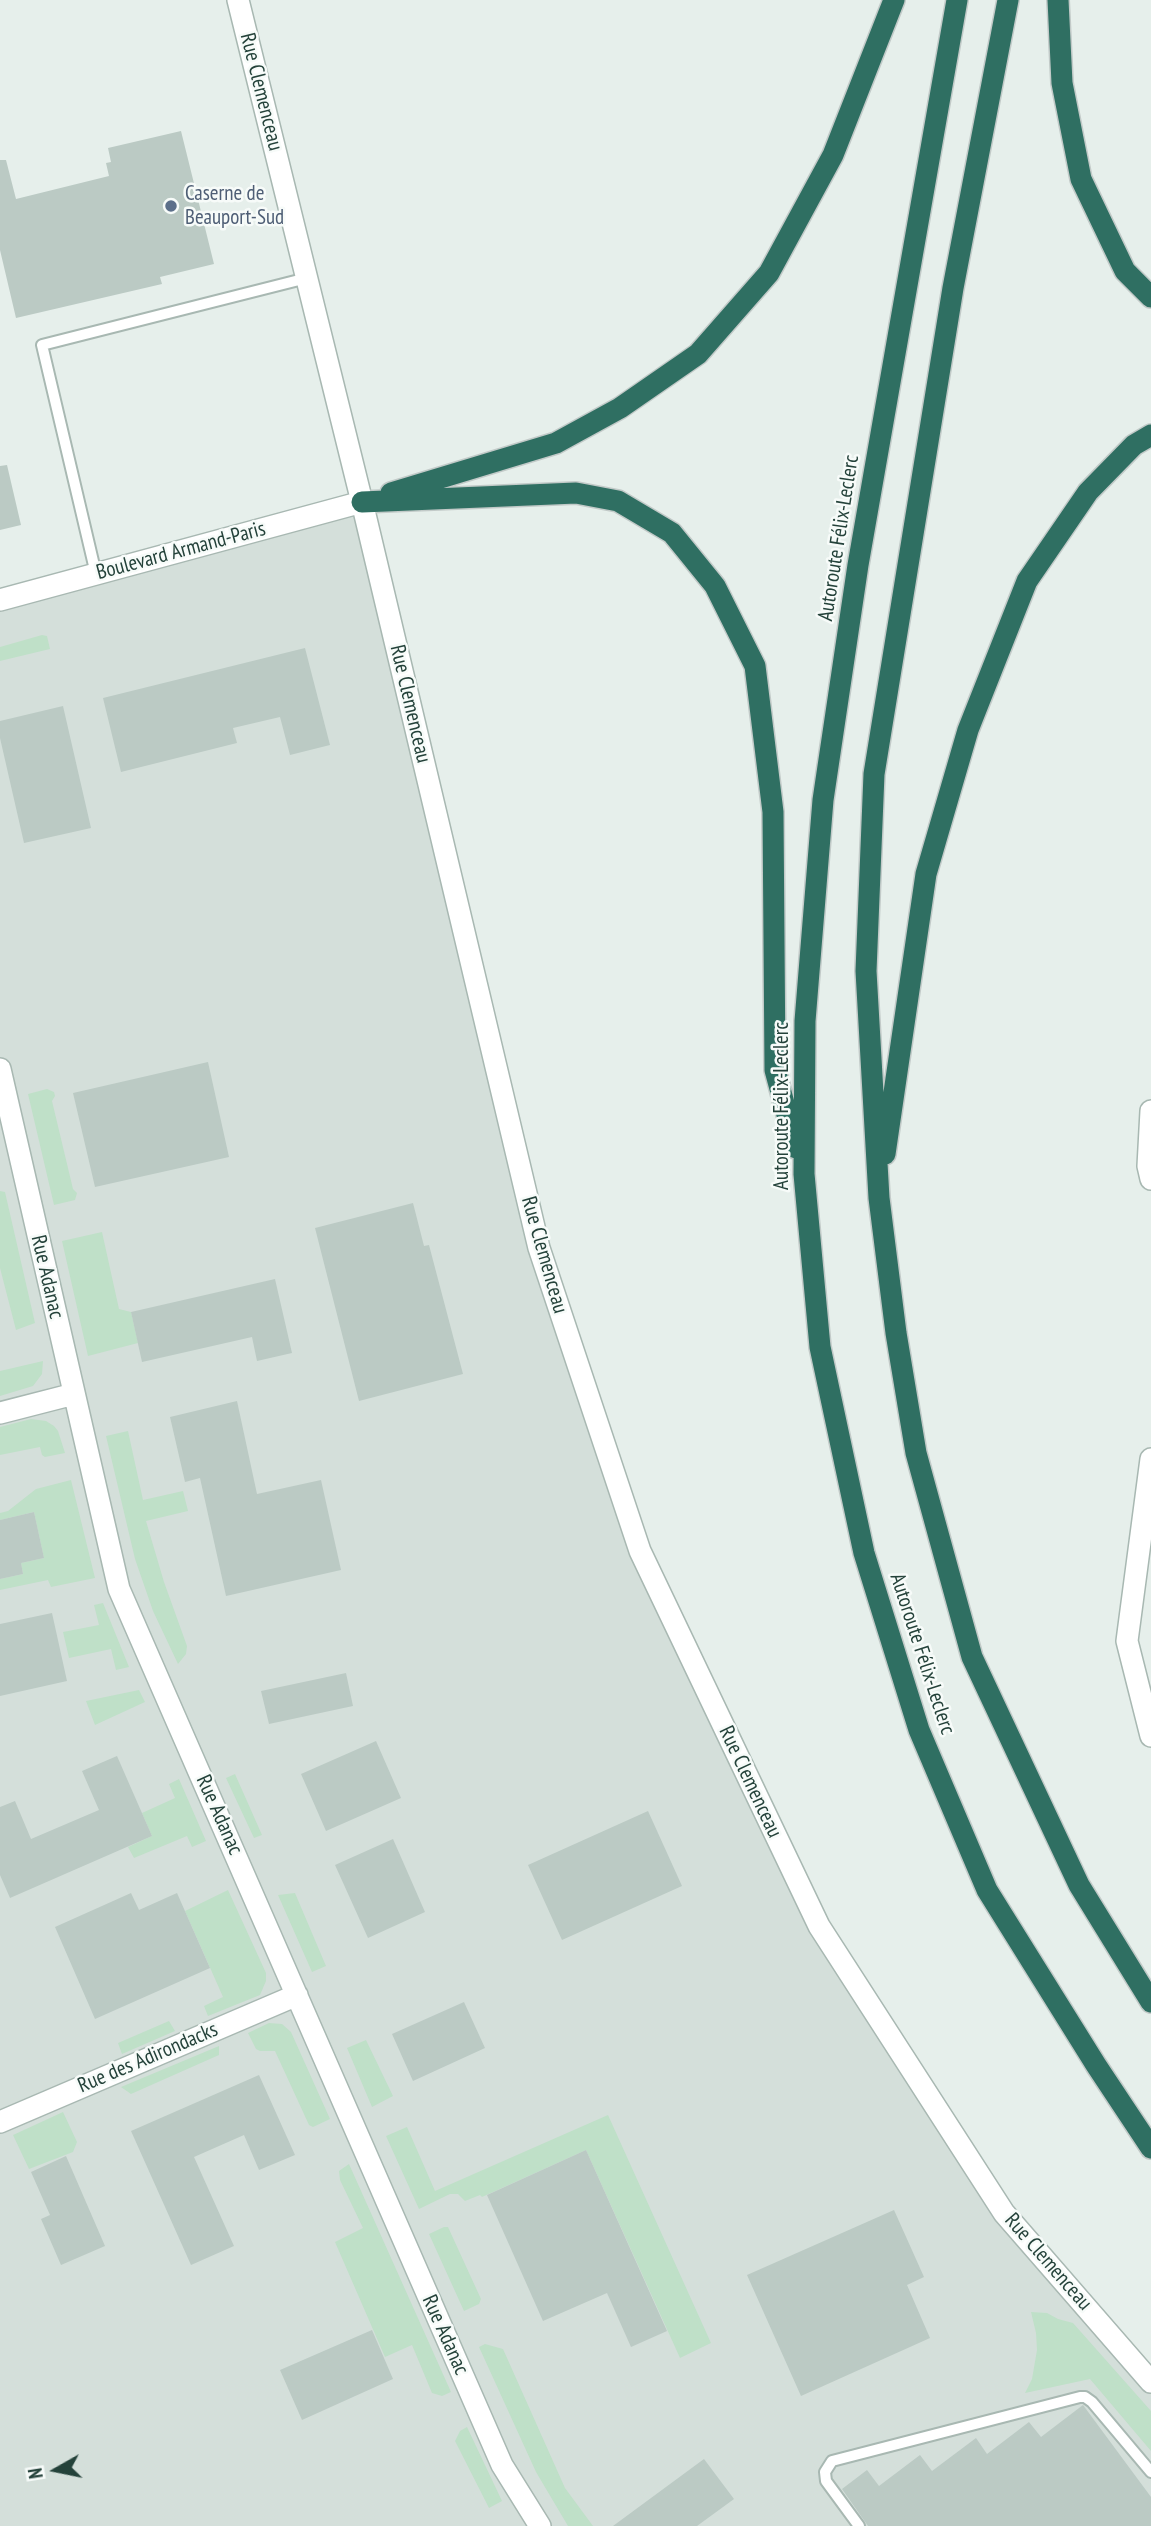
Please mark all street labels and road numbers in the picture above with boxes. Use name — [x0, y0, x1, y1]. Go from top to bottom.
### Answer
street label: Rue Clemenceau — [234, 31, 288, 153]
street label: Autoroute Félix-Leclerc — [813, 453, 865, 623]
street label: Boulevard Armand-Paris — [94, 516, 268, 586]
street label: Rue Clemenceau — [384, 643, 436, 765]
street label: Autoroute Félix-Leclerc — [769, 1022, 795, 1190]
street label: Rue Clemenceau — [515, 1194, 573, 1316]
street label: Rue Adanac — [25, 1233, 69, 1321]
street label: Autoroute Félix-Leclerc — [884, 1570, 960, 1738]
street label: Rue Clemenceau — [713, 1722, 787, 1842]
street label: Rue Adanac — [190, 1771, 248, 1859]
street label: Rue des Adirondacks — [74, 2017, 222, 2099]
street label: Rue Clemenceau — [999, 2208, 1097, 2316]
street label: Rue Adanac — [416, 2291, 474, 2379]

